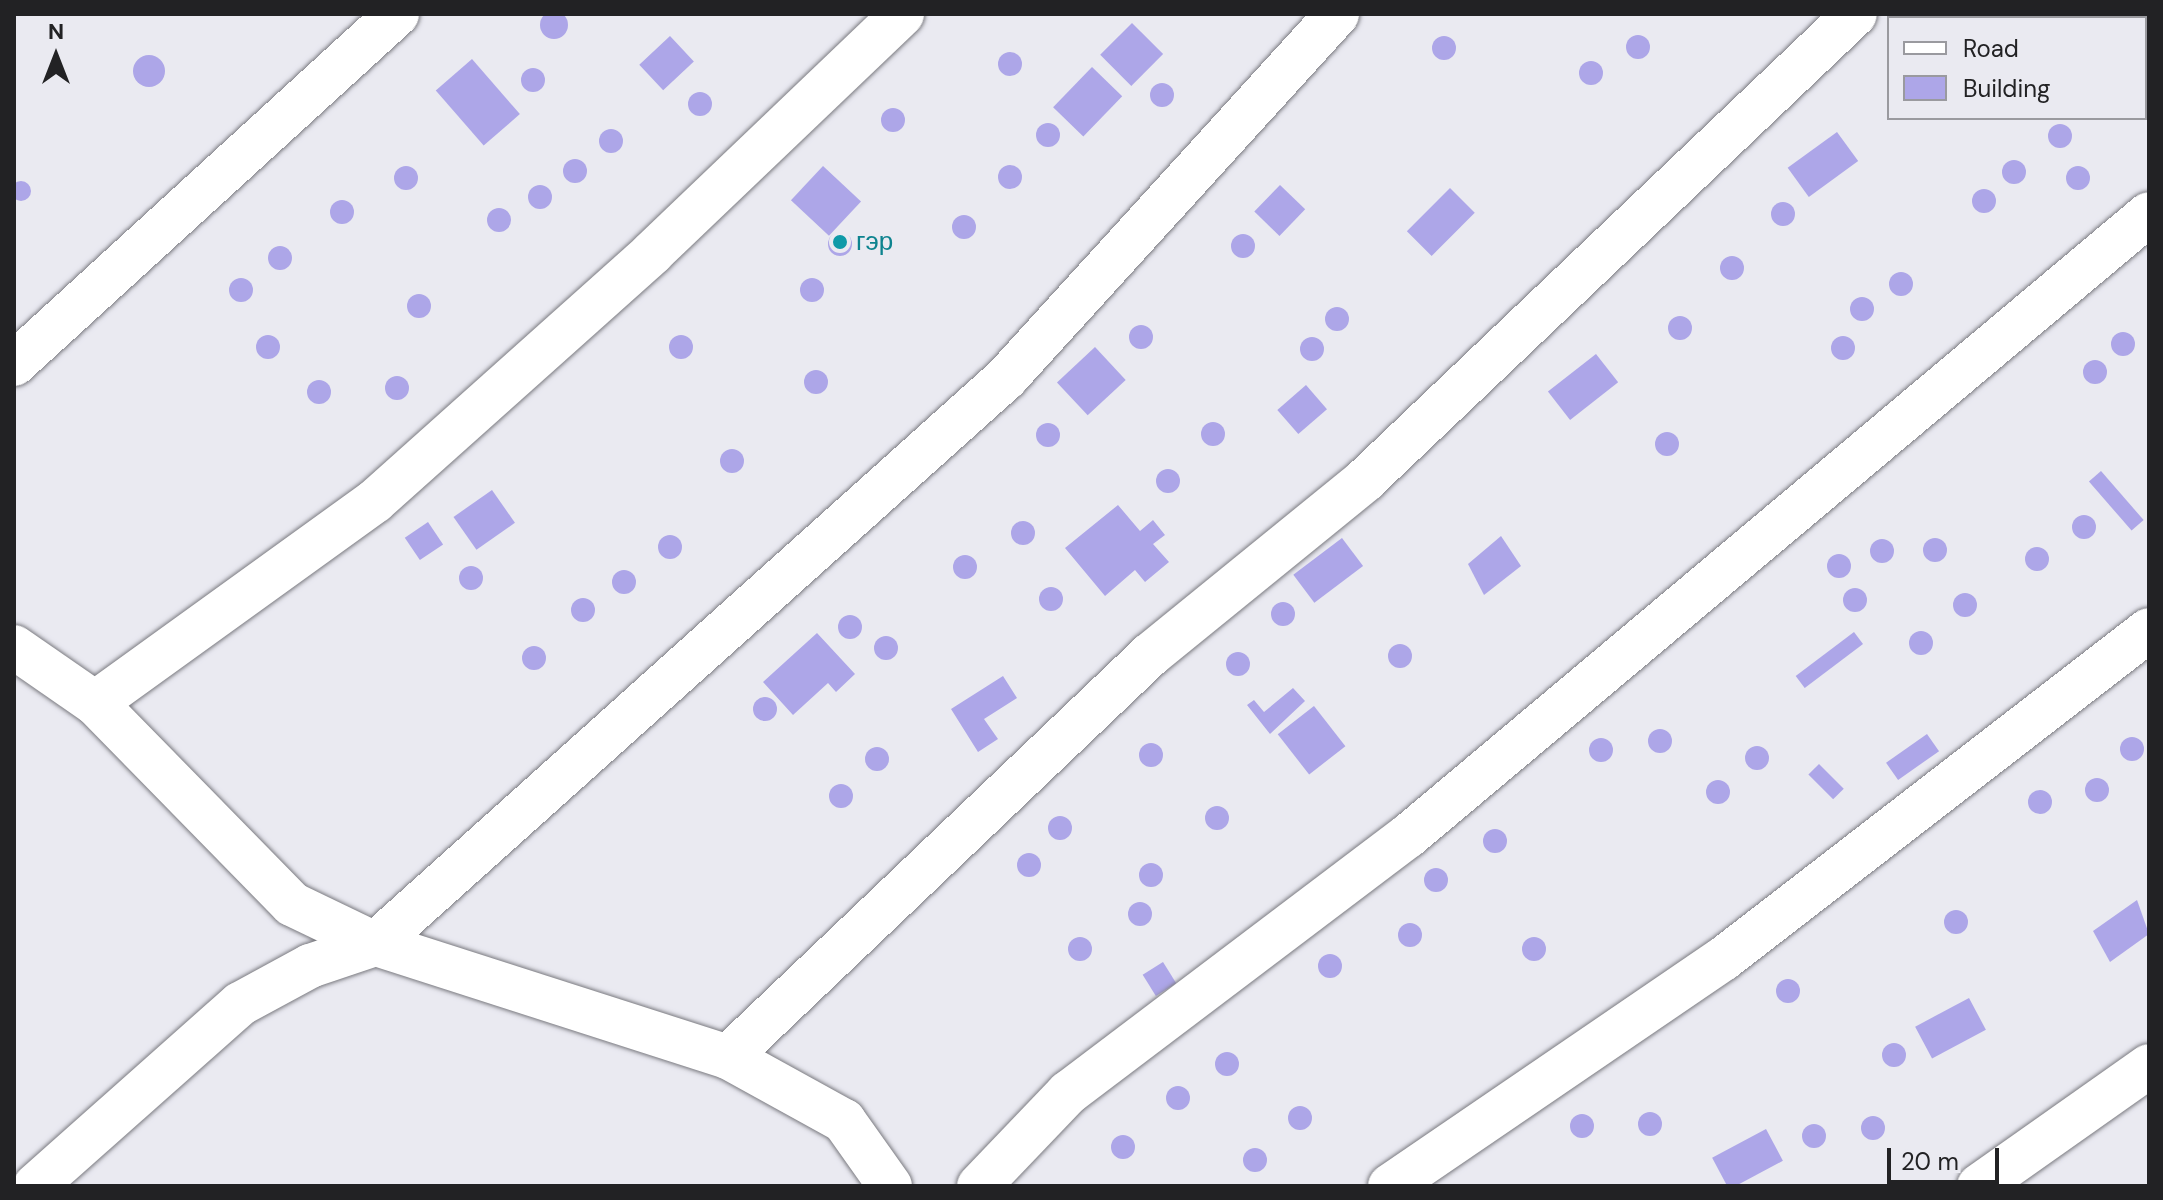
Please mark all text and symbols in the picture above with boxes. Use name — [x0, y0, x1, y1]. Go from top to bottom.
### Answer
north arrow — [16, 16, 96, 96]
legend — [1887, 16, 2147, 120]
text: N — [48, 17, 64, 46]
text: Road — [1963, 33, 2019, 64]
text: Building — [1963, 73, 2050, 104]
place label: гэр — [856, 226, 893, 258]
marker: гэр — [831, 233, 849, 251]
scale bar — [1891, 1132, 2003, 1182]
text: 20 m — [1901, 1146, 1959, 1177]

